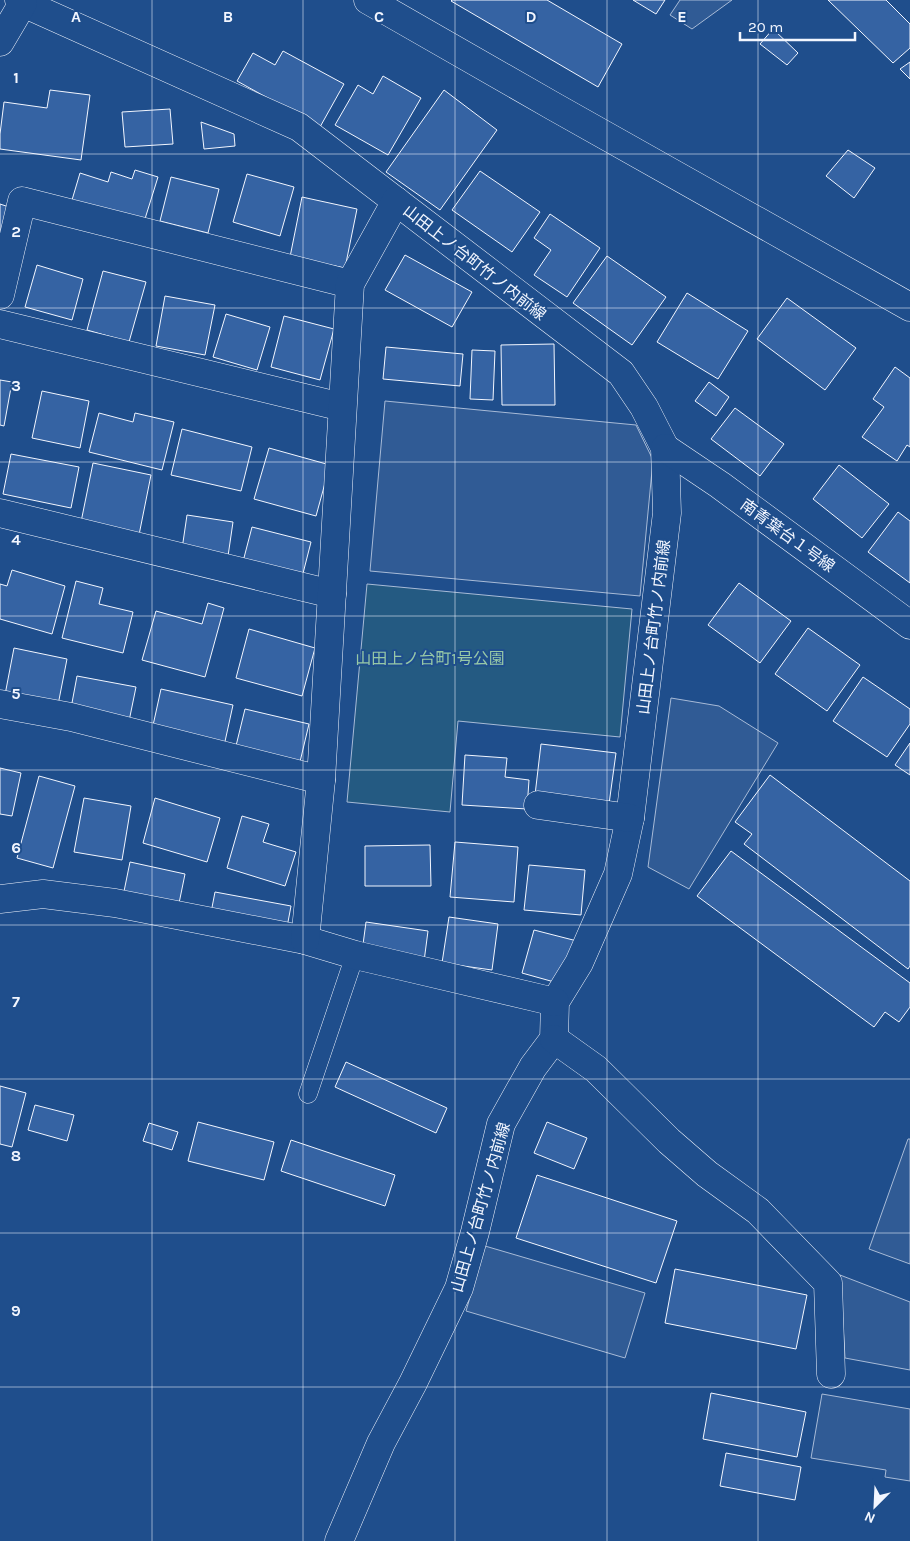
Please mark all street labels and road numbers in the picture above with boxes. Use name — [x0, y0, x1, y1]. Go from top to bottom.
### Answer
street label: 山田上ノ台町竹ノ内前線 — [399, 201, 550, 324]
street label: 南青葉台１号線 — [737, 495, 839, 576]
street label: 山田上ノ台町竹ノ内前線 — [633, 539, 674, 716]
street label: 山田上ノ台町竹ノ内前線 — [447, 1120, 514, 1294]

